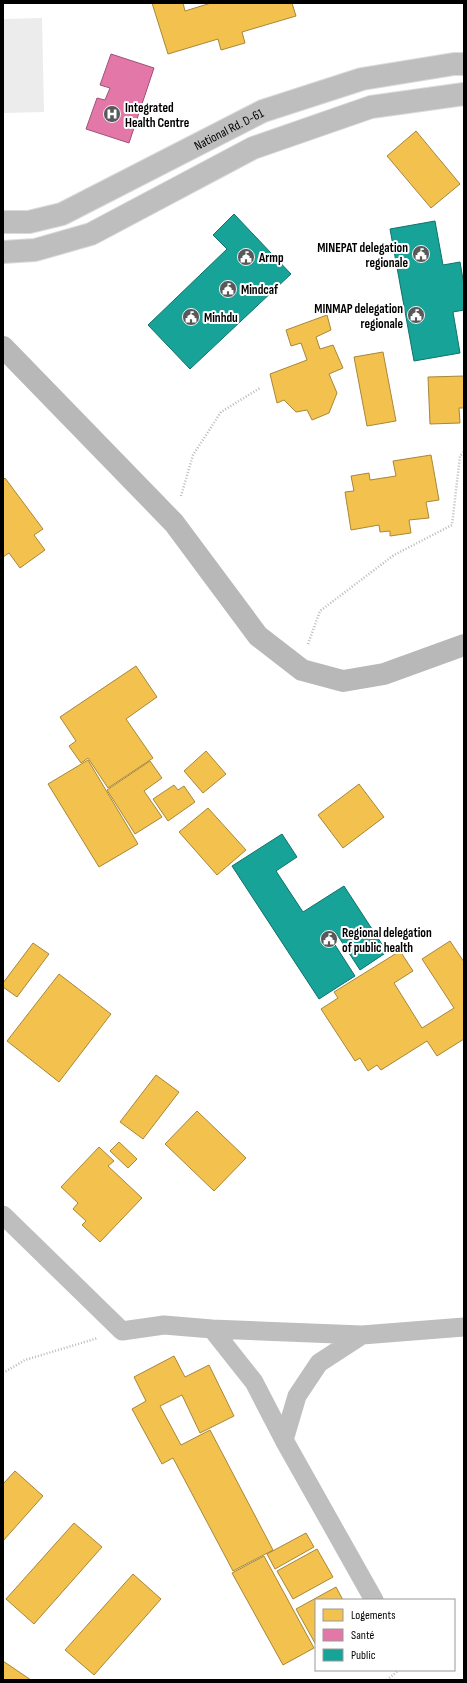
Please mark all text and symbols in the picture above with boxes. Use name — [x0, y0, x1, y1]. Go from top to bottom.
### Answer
place label: Integrated Health Centre — [125, 100, 190, 131]
hospital icon: Integrated Health Centre — [102, 104, 122, 124]
street label: National Rd. D-61 — [192, 105, 267, 154]
place label: MINEPAT delegation regionale — [317, 240, 408, 271]
public building icon: MINEPAT delegation regionale — [411, 244, 431, 264]
public building icon: Armp — [236, 247, 256, 267]
place label: Armp — [258, 250, 284, 266]
public building icon: Mindcaf — [218, 279, 238, 299]
place label: Mindcaf — [241, 282, 279, 298]
place label: MINMAP delegation regionale — [314, 301, 403, 332]
public building icon: MINMAP delegation regionale — [406, 305, 426, 325]
public building icon: Minhdu — [181, 307, 201, 327]
place label: Minhdu — [204, 310, 238, 326]
place label: Regional delegation of public health — [342, 925, 432, 956]
public building icon: Regional delegation of public health — [319, 929, 339, 949]
legend — [315, 1599, 455, 1671]
text: Logements — [351, 1608, 395, 1623]
text: Santé — [351, 1628, 375, 1643]
text: Public — [351, 1648, 376, 1663]

